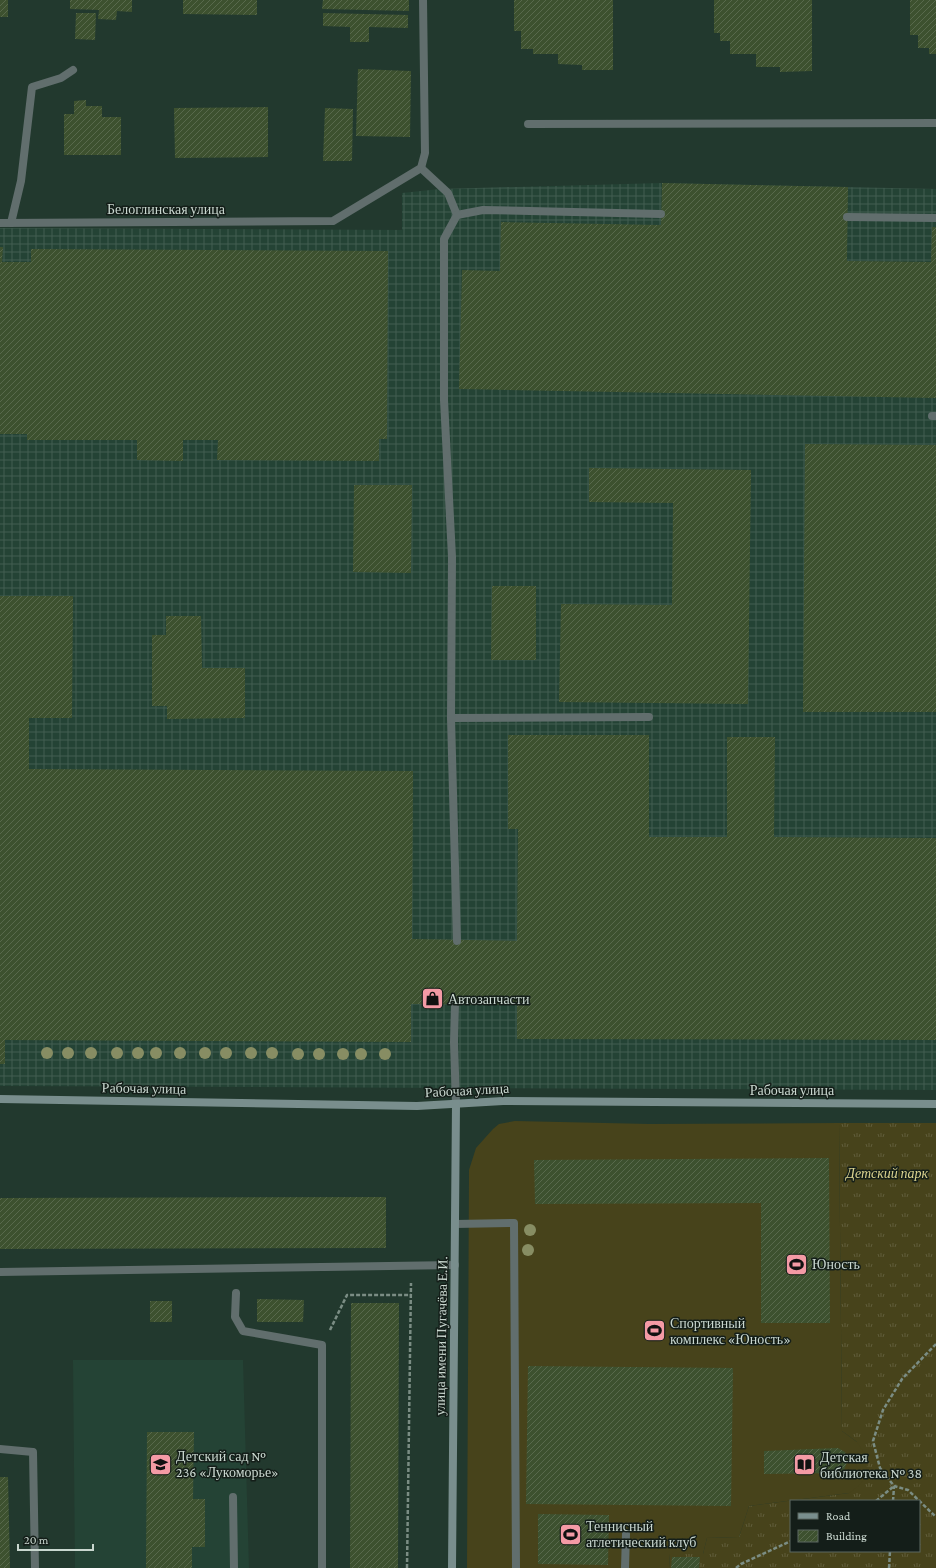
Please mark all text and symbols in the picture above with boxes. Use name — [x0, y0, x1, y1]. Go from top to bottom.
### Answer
street label: Белоглинская улица — [107, 201, 226, 217]
shop icon: Автозапчасти — [419, 986, 445, 1012]
place label: Автозапчасти — [448, 991, 530, 1007]
street label: Рабочая улица — [102, 1079, 187, 1097]
street label: Рабочая улица — [424, 1080, 510, 1100]
street label: Рабочая улица — [750, 1082, 835, 1098]
park label: Детский парк — [844, 1165, 928, 1181]
sports icon: Юность — [783, 1251, 809, 1277]
street label: улица имени Пугачёва Е.И. — [432, 1256, 450, 1416]
place label: Юность — [812, 1256, 860, 1272]
place label: Спортивный комплекс «Юность» — [670, 1315, 791, 1347]
sports icon: Спортивный комплекс «Юность» — [641, 1318, 667, 1344]
place label: Детский сад № 236 «Лукоморье» — [176, 1448, 279, 1480]
place label: Детская библиотека № 38 — [820, 1449, 922, 1481]
school or university icon: Детский сад № 236 «Лукоморье» — [147, 1451, 173, 1477]
library icon: Детская библиотека № 38 — [792, 1452, 818, 1478]
legend — [790, 1500, 920, 1552]
text: Road — [826, 1509, 851, 1523]
place label: Теннисный атлетический клуб — [586, 1518, 696, 1550]
sports icon: Теннисный атлетический клуб — [558, 1521, 584, 1547]
scale bar — [18, 1526, 93, 1552]
text: Building — [826, 1529, 867, 1543]
text: 20 m — [24, 1533, 49, 1547]

